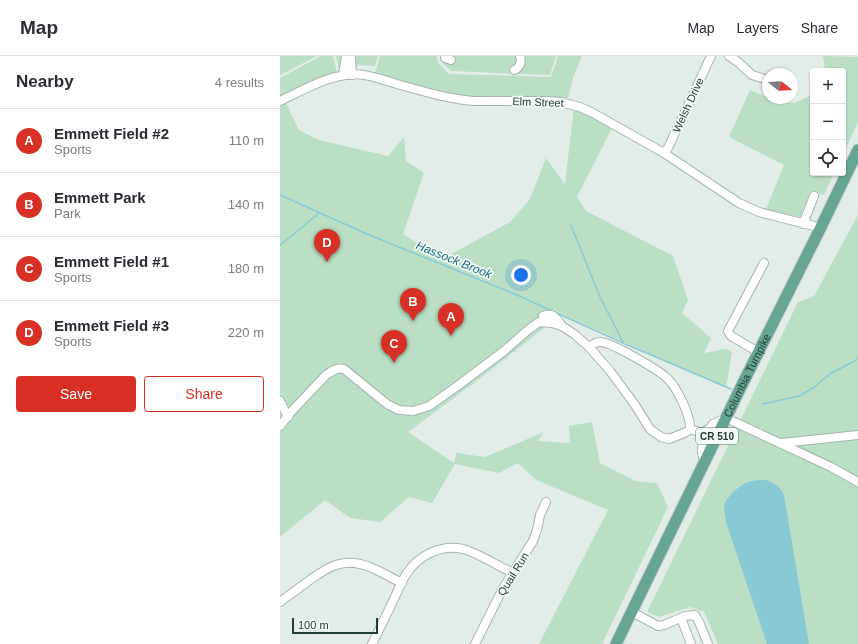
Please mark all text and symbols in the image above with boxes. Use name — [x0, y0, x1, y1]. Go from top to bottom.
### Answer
text: Map — [20, 17, 58, 38]
text: Map — [687, 20, 715, 36]
text: Layers — [737, 20, 779, 36]
text: Share — [801, 20, 838, 36]
north arrow — [762, 68, 798, 104]
map controls — [810, 68, 846, 176]
button: + — [810, 68, 846, 104]
text: Nearby — [16, 72, 74, 91]
text: 4 results — [215, 75, 264, 90]
street label: Welsh Drive — [670, 76, 706, 134]
street label: Elm Street — [512, 95, 564, 109]
button: − — [810, 104, 846, 140]
text: Emmett Field #2 — [54, 125, 169, 142]
text: A — [24, 133, 34, 148]
text: 110 m — [229, 133, 264, 148]
button: locate — [810, 140, 846, 176]
text: Sports — [54, 142, 92, 157]
text: Emmett Park — [54, 189, 146, 206]
text: B — [24, 197, 34, 212]
text: 140 m — [228, 197, 264, 212]
text: Park — [54, 206, 81, 221]
pin: D — [314, 229, 340, 262]
water label: Hassock Brook — [414, 238, 495, 282]
text: Emmett Field #1 — [54, 253, 169, 270]
text: C — [24, 261, 34, 276]
text: 180 m — [228, 261, 264, 276]
your location — [511, 265, 531, 285]
text: Sports — [54, 270, 92, 285]
pin: B — [400, 288, 426, 321]
pin: A — [438, 303, 464, 336]
text: Emmett Field #3 — [54, 317, 169, 334]
text: D — [24, 325, 34, 340]
text: 220 m — [228, 325, 264, 340]
pin: C — [381, 330, 407, 363]
street label: Columbia Turnpike — [721, 331, 773, 419]
text: Sports — [54, 334, 92, 349]
button: Save — [16, 376, 136, 412]
button: Share — [144, 376, 264, 412]
road number: CR 510 — [696, 428, 738, 444]
street label: Quail Run — [495, 550, 531, 598]
scale bar — [292, 616, 378, 635]
text: 100 m — [298, 619, 329, 631]

